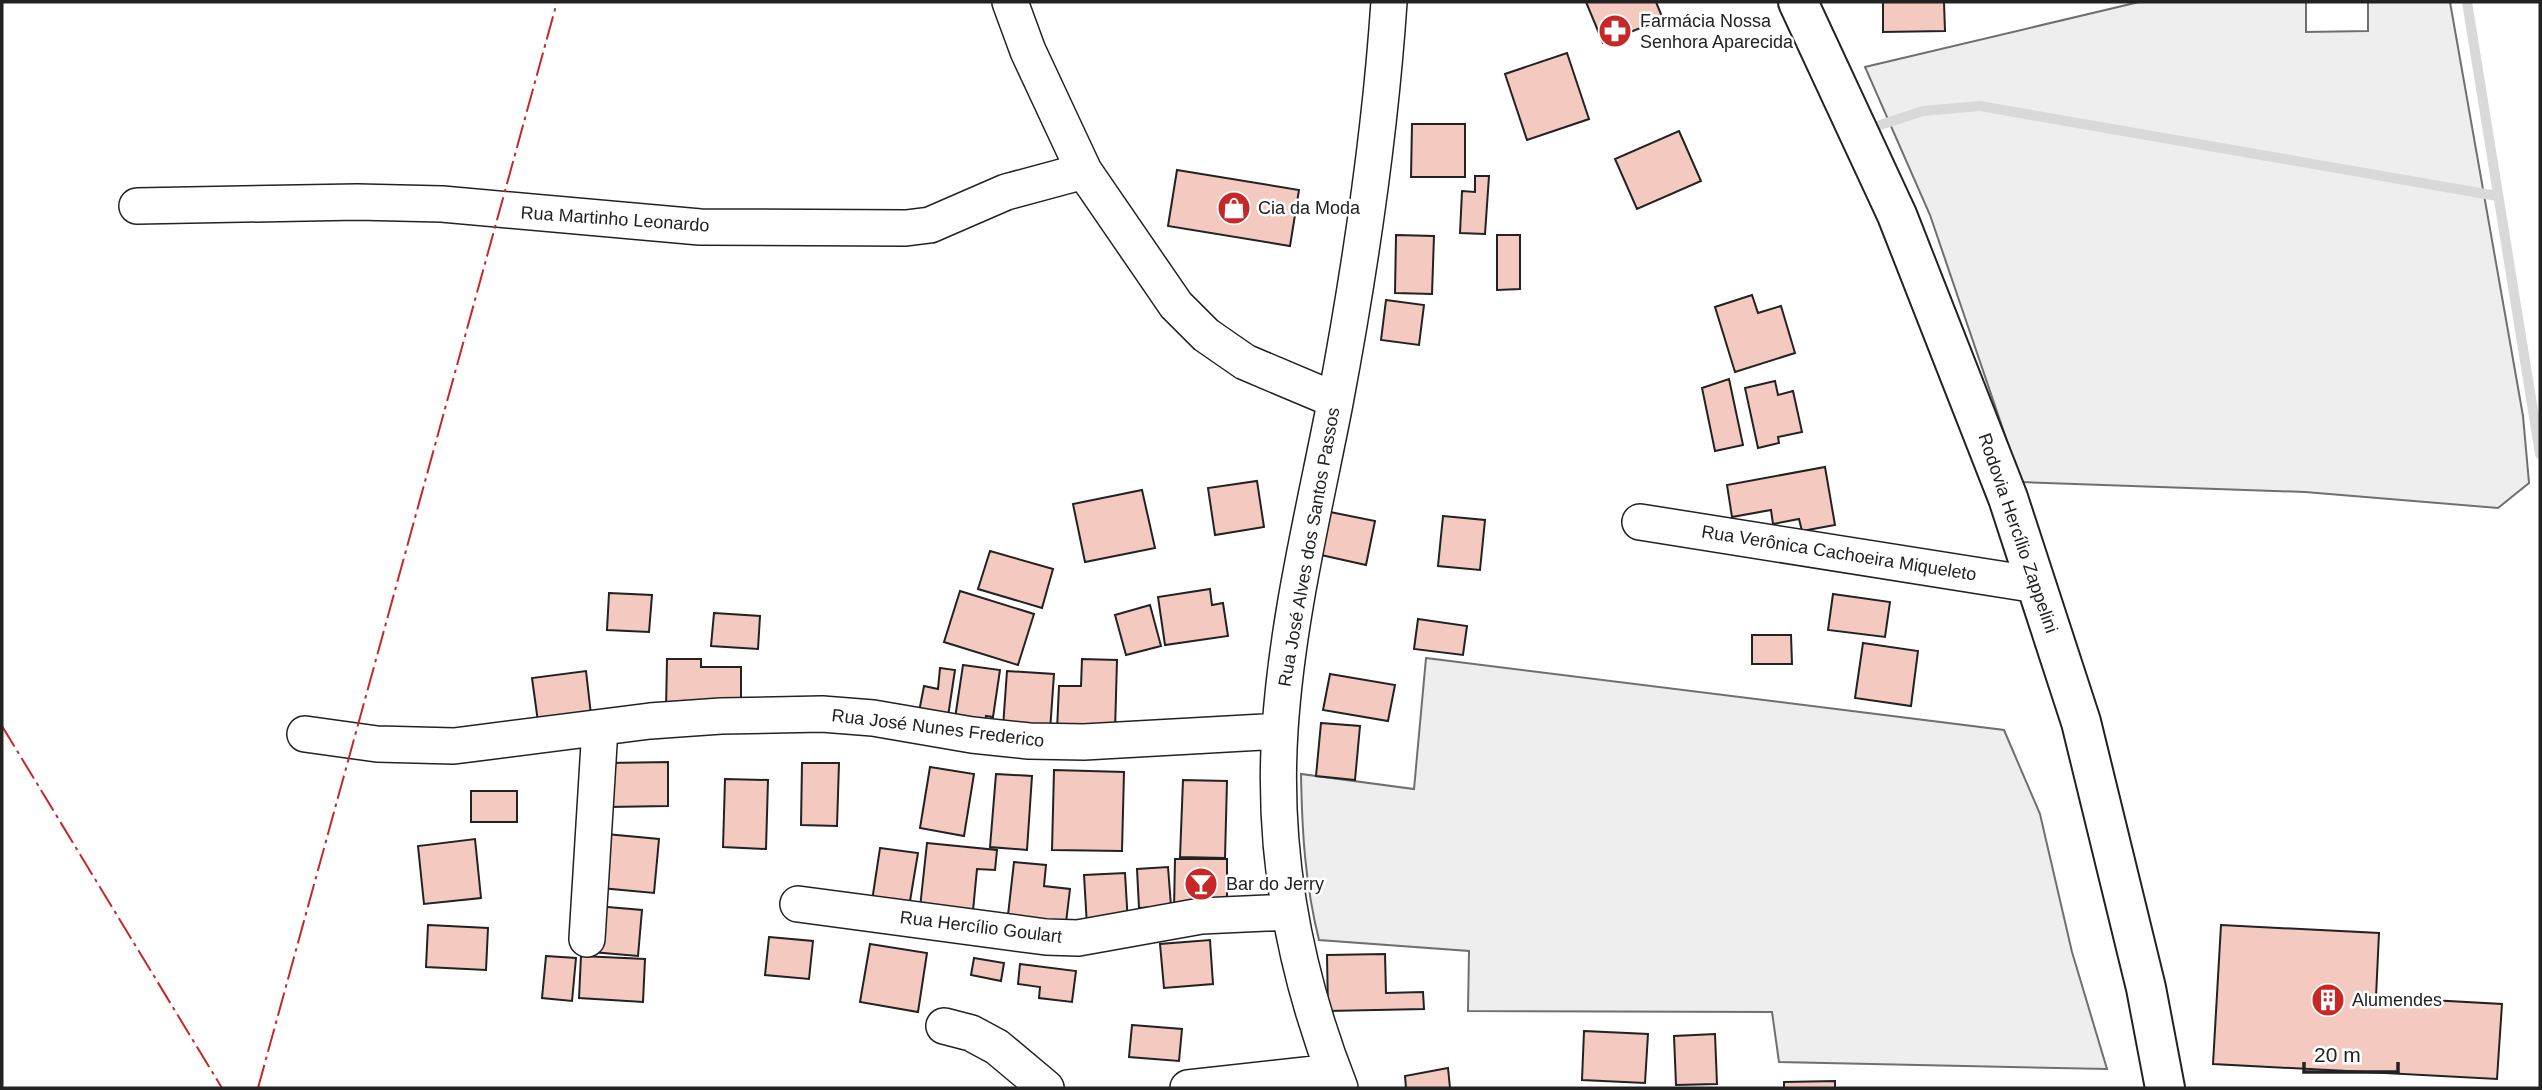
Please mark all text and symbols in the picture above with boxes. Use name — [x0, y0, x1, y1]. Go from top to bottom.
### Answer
place label: Farmácia Nossa Senhora Aparecida — [1640, 11, 1794, 52]
pharmacy icon: Farmácia Nossa Senhora Aparecida — [1596, 12, 1634, 50]
shop icon: Cia da Moda — [1215, 189, 1253, 227]
place label: Cia da Moda — [1258, 198, 1361, 218]
street label: Rua Martinho Leonardo — [520, 202, 710, 236]
street label: Rua José Alves dos Santos Passos — [1275, 406, 1343, 688]
street label: Rodovia Hercílio Zappelini — [1974, 430, 2062, 636]
street label: Rua Verônica Cachoeira Miqueleto — [1700, 521, 1978, 585]
street label: Rua José Nunes Frederico — [831, 705, 1045, 751]
bar icon: Bar do Jerry — [1182, 865, 1220, 903]
place label: Bar do Jerry — [1226, 874, 1324, 894]
street label: Rua Hercílio Goulart — [899, 907, 1063, 947]
building icon: Alumendes — [2309, 981, 2347, 1019]
place label: Alumendes — [2352, 990, 2442, 1010]
scale bar — [2304, 1030, 2398, 1074]
text: 20 m — [2314, 1043, 2361, 1066]

